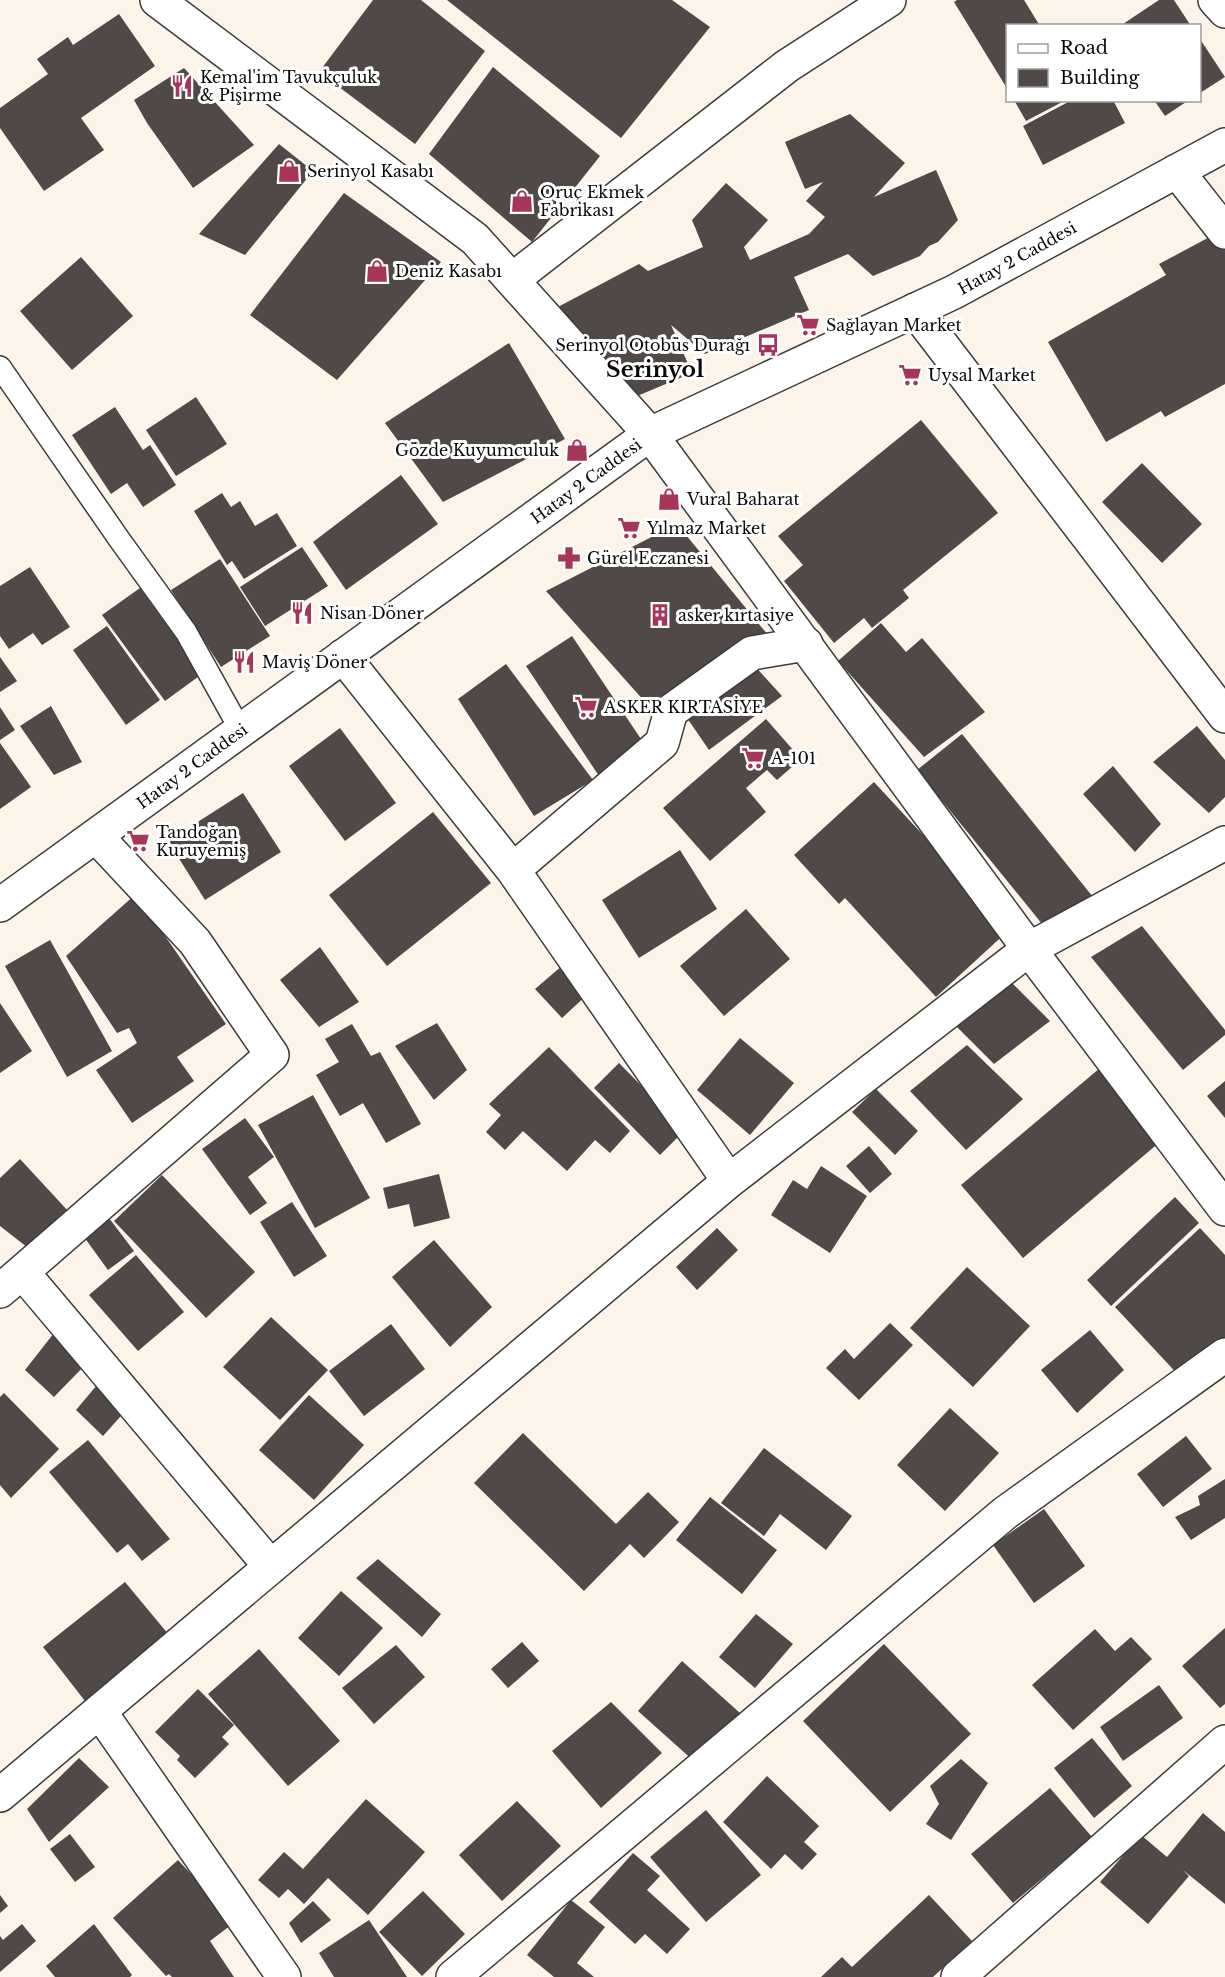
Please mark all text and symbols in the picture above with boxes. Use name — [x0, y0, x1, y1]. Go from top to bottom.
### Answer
legend — [1006, 24, 1201, 102]
text: Road — [1060, 37, 1108, 59]
place label: Kemal'im Tavukçuluk & Pişirme — [200, 67, 377, 105]
text: Building — [1060, 67, 1139, 89]
restaurant icon: Kemal'im Tavukçuluk & Pişirme — [169, 73, 195, 99]
shop icon: Serinyol Kasabı — [276, 158, 302, 184]
place label: Serinyol Kasabı — [307, 161, 434, 181]
place label: Oruç Ekmek Fabrikası — [540, 182, 644, 220]
shop icon: Oruç Ekmek Fabrikası — [509, 188, 535, 214]
street label: Hatay 2 Caddesi — [954, 217, 1080, 299]
shop icon: Deniz Kasabı — [364, 258, 390, 284]
place label: Deniz Kasabı — [395, 261, 502, 281]
supermarket icon: Sağlayan Market — [795, 312, 821, 338]
place label: Sağlayan Market — [826, 315, 961, 335]
bus stop icon: Serinyol Otobüs Durağı — [755, 332, 781, 358]
place label: Serinyol Otobüs Durağı — [555, 335, 751, 355]
district label: Serinyol — [606, 356, 704, 383]
supermarket icon: Uysal Market — [897, 362, 923, 388]
place label: Uysal Market — [928, 365, 1036, 385]
street label: Hatay 2 Caddesi — [527, 434, 646, 528]
shop icon: Gözde Kuyumculuk — [564, 437, 590, 463]
place label: Gözde Kuyumculuk — [395, 440, 559, 460]
shop icon: Vural Baharat — [656, 486, 682, 512]
place label: Vural Baharat — [686, 489, 800, 509]
supermarket icon: Yılmaz Market — [616, 515, 642, 541]
place label: Yılmaz Market — [646, 518, 766, 538]
pharmacy icon: Gürel Eczanesi — [556, 545, 582, 571]
place label: Gürel Eczanesi — [587, 548, 709, 568]
restaurant icon: Nisan Döner — [289, 600, 315, 626]
building icon: asker kırtasiye — [647, 602, 673, 628]
place label: Nisan Döner — [320, 603, 424, 623]
place label: asker kırtasiye — [678, 605, 794, 625]
restaurant icon: Maviş Döner — [231, 649, 257, 675]
place label: Maviş Döner — [262, 652, 368, 672]
supermarket icon: ASKER KIRTASİYE — [573, 694, 599, 720]
place label: ASKER KIRTASİYE — [603, 697, 763, 717]
street label: Hatay 2 Caddesi — [133, 719, 252, 813]
supermarket icon: A-101 — [740, 745, 766, 771]
place label: A-101 — [770, 748, 816, 768]
place label: Tandoğan Kuruyemiş — [156, 822, 246, 860]
supermarket icon: Tandoğan Kuruyemiş — [125, 828, 151, 854]

